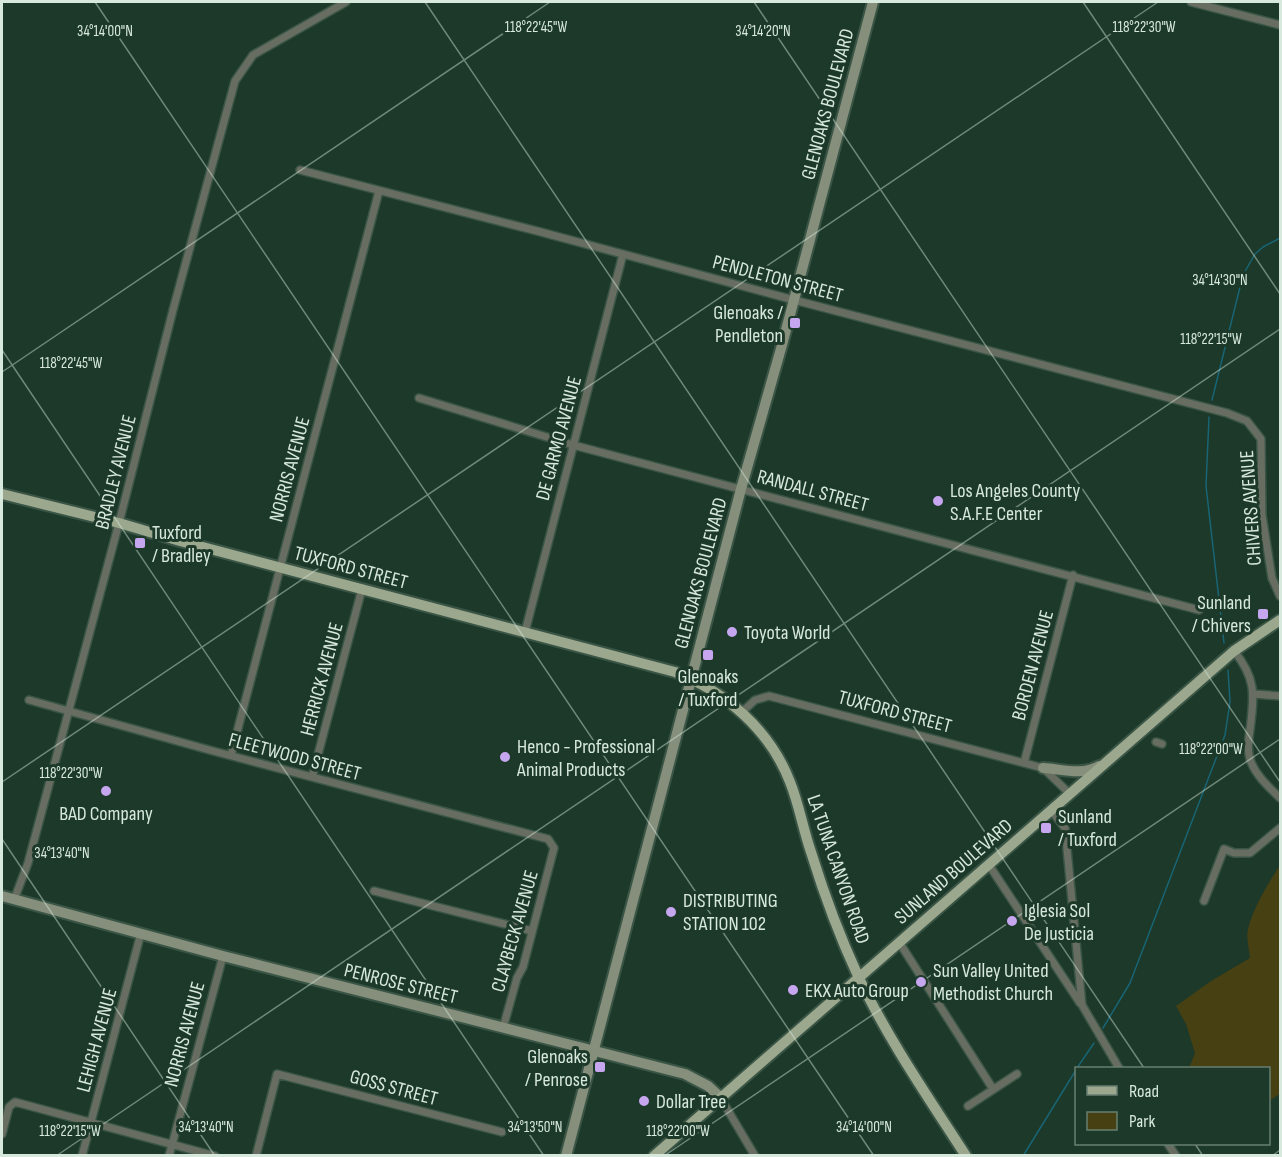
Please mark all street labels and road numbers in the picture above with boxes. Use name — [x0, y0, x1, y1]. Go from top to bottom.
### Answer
street label: GLENOAKS BOULEVARD — [796, 26, 860, 182]
street label: PENDLETON STREET — [710, 250, 845, 308]
street label: DE GARMO AVENUE — [531, 374, 587, 503]
street label: BRADLEY AVENUE — [90, 413, 142, 532]
street label: NORRIS AVENUE — [264, 414, 316, 524]
street label: CHIVERS AVENUE — [1235, 449, 1267, 566]
street label: RANDALL STREET — [754, 465, 871, 517]
street label: GLENOAKS BOULEVARD — [669, 495, 733, 651]
street label: TUXFORD STREET — [291, 541, 410, 595]
street label: BORDEN AVENUE — [1007, 608, 1059, 723]
street label: HERRICK AVENUE — [295, 620, 349, 739]
street label: TUXFORD STREET — [835, 685, 954, 739]
street label: FLEETWOOD STREET — [226, 728, 364, 786]
street label: LA TUNA CANYON ROAD — [801, 792, 875, 947]
street label: SUNLAND BOULEVARD — [890, 814, 1018, 929]
street label: CLAYBECK AVENUE — [486, 868, 544, 995]
street label: PENROSE STREET — [342, 958, 460, 1010]
street label: NORRIS AVENUE — [159, 979, 211, 1089]
street label: LEHIGH AVENUE — [72, 986, 122, 1095]
street label: GOSS STREET — [347, 1065, 440, 1111]

